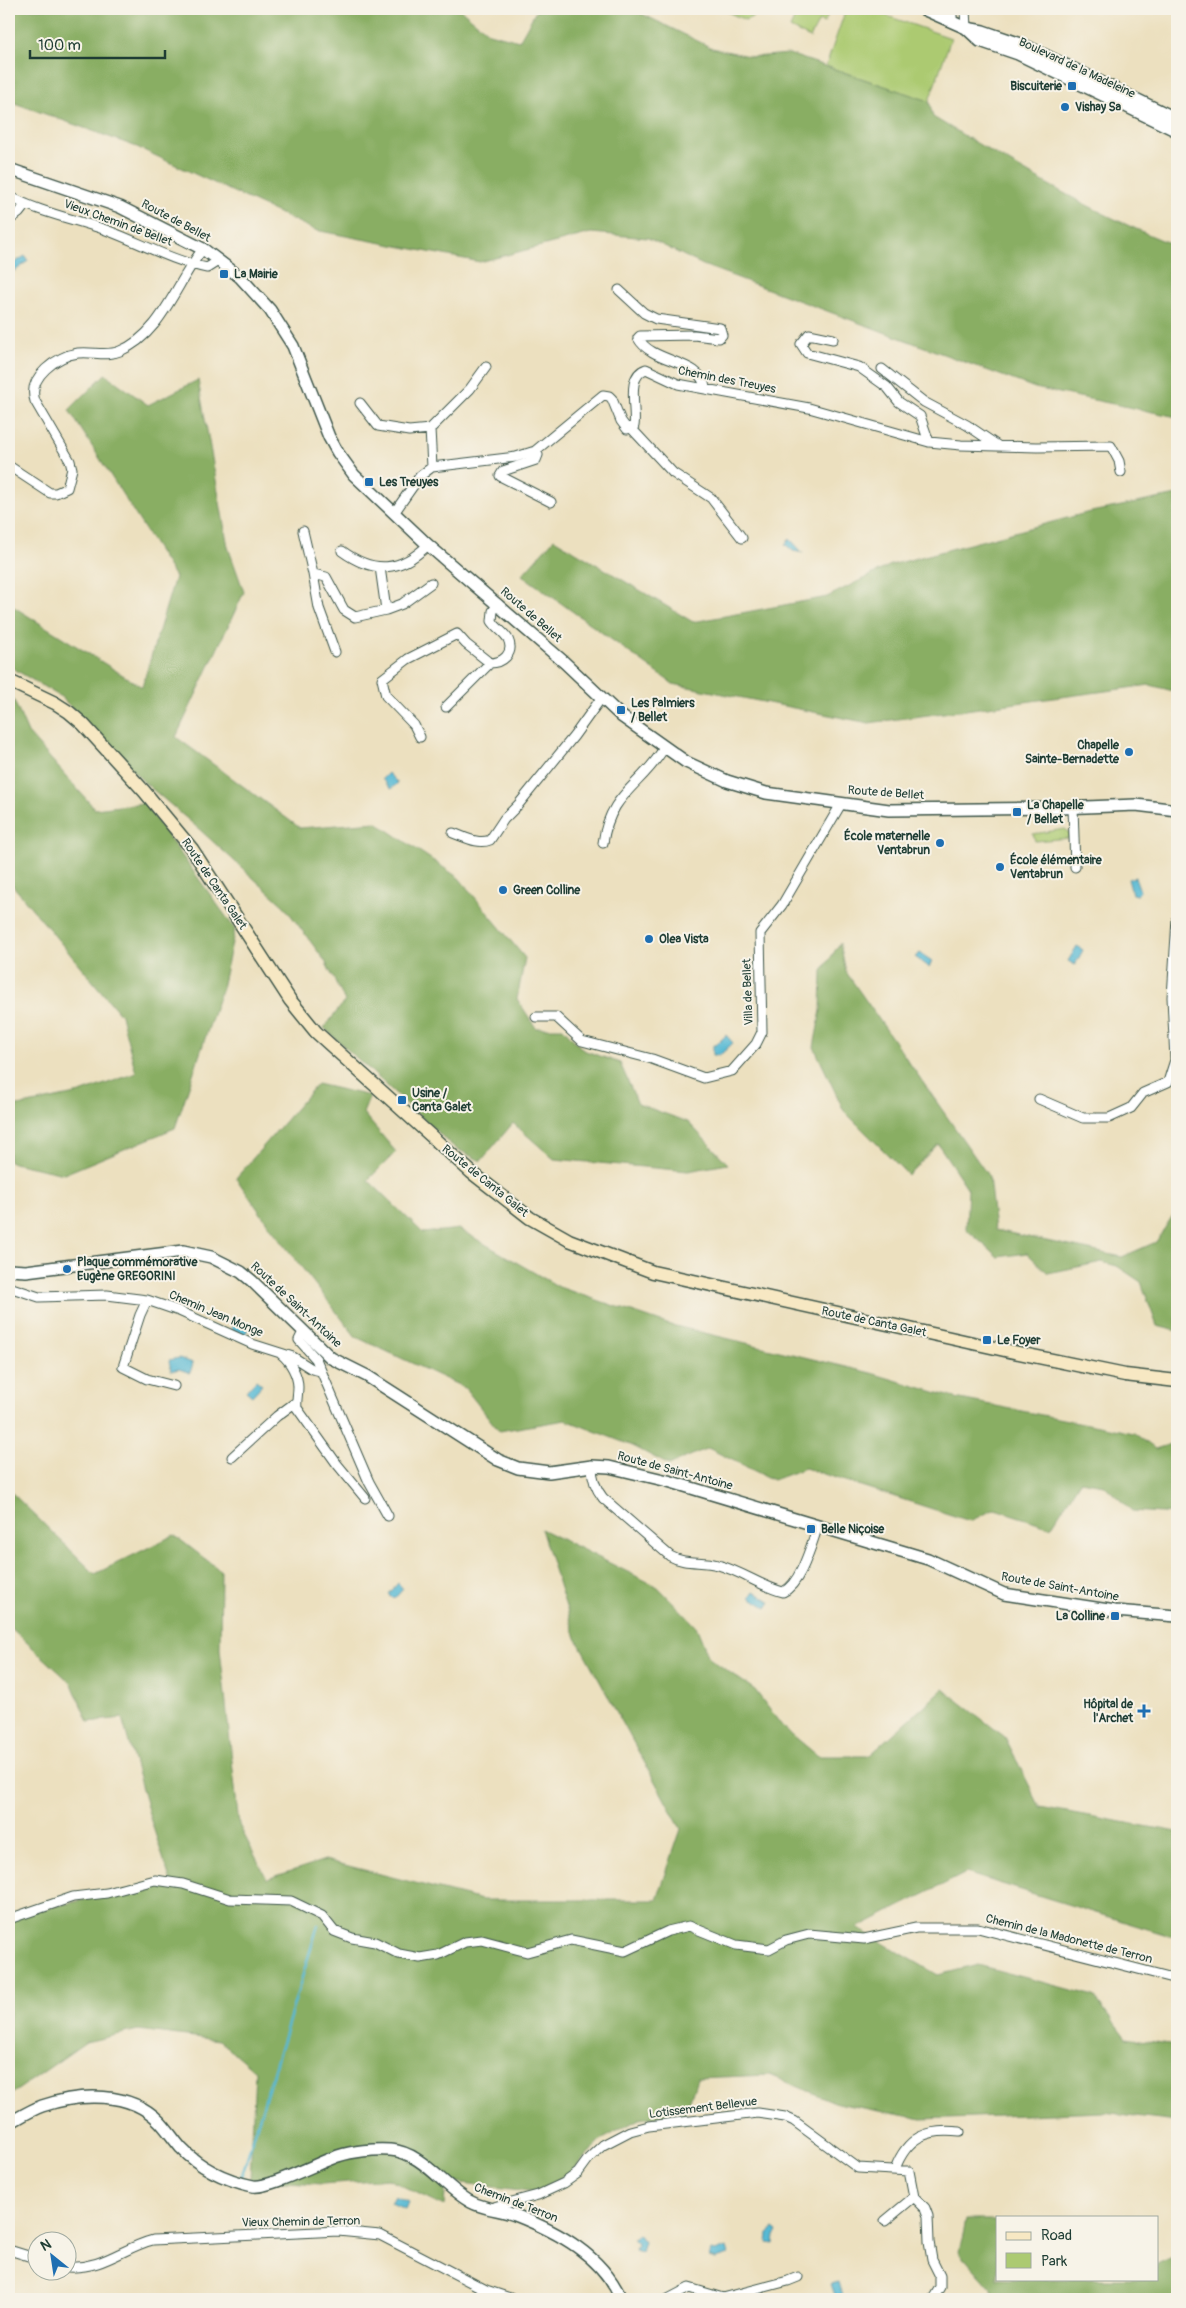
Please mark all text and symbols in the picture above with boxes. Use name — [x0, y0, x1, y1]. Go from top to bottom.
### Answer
scale bar — [30, 28, 165, 60]
street label: Boulevard de la Madeleine — [1016, 34, 1138, 102]
text: 100 m — [38, 36, 81, 55]
place label: Biscuiterie — [1010, 79, 1063, 94]
marker: Biscuiterie — [1066, 80, 1078, 92]
place label: Vishay Sa — [1075, 100, 1122, 115]
marker: Vishay Sa — [1059, 101, 1071, 113]
street label: Vieux Chemin de Bellet — [62, 196, 174, 250]
street label: Route de Bellet — [139, 196, 213, 246]
place label: La Mairie — [234, 267, 279, 282]
marker: La Mairie — [218, 268, 230, 280]
street label: Chemin des Treuyes — [677, 363, 778, 397]
place label: Les Treuyes — [379, 475, 439, 490]
marker: Les Treuyes — [363, 476, 375, 488]
street label: Route de Bellet — [497, 584, 565, 646]
place label: Les Palmiers / Bellet — [631, 696, 695, 725]
marker: Les Palmiers / Bellet — [615, 704, 627, 716]
place label: Chapelle Sainte-Bernadette — [1025, 738, 1120, 767]
marker: Chapelle Sainte-Bernadette — [1123, 746, 1135, 758]
street label: Route de Bellet — [847, 783, 925, 803]
place label: La Chapelle / Bellet — [1027, 798, 1085, 827]
marker: La Chapelle / Bellet — [1011, 806, 1023, 818]
place label: École maternelle Ventabrun — [844, 828, 931, 858]
street label: Route de Canta Galet — [178, 836, 250, 933]
marker: École maternelle Ventabrun — [934, 837, 946, 849]
place label: École élémentaire Ventabrun — [1010, 852, 1103, 882]
marker: École élémentaire Ventabrun — [994, 861, 1006, 873]
place label: Green Colline — [513, 883, 581, 898]
marker: Green Colline — [497, 884, 509, 896]
place label: Olea Vista — [659, 932, 709, 947]
marker: Olea Vista — [643, 933, 655, 945]
street label: Villa de Bellet — [739, 958, 757, 1026]
place label: Usine / Canta Galet — [412, 1086, 473, 1115]
marker: Usine / Canta Galet — [396, 1094, 408, 1106]
street label: Route de Canta Galet — [439, 1142, 531, 1221]
place label: Plaque commémorative Eugène GREGORINI — [77, 1255, 198, 1284]
street label: Route de Saint-Antoine — [247, 1259, 345, 1351]
marker: Plaque commémorative Eugène GREGORINI — [61, 1263, 73, 1275]
street label: Chemin Jean Monge — [167, 1287, 265, 1341]
street label: Route de Canta Galet — [820, 1304, 928, 1340]
place label: Le Foyer — [997, 1333, 1041, 1348]
marker: Le Foyer — [981, 1334, 993, 1346]
street label: Route de Saint-Antoine — [616, 1448, 734, 1494]
place label: Belle Niçoise — [821, 1522, 885, 1537]
marker: Belle Niçoise — [805, 1523, 817, 1535]
street label: Route de Saint-Antoine — [1000, 1569, 1120, 1605]
place label: La Colline — [1056, 1609, 1106, 1624]
marker: La Colline — [1109, 1610, 1121, 1622]
place label: Hôpital de l'Archet — [1083, 1697, 1134, 1726]
marker: Hôpital de l'Archet — [1137, 1704, 1151, 1718]
street label: Chemin de la Madonette de Terron — [984, 1911, 1154, 1967]
street label: Lotissement Bellevue — [648, 2094, 758, 2122]
street label: Chemin de Terron — [472, 2180, 560, 2226]
street label: Vieux Chemin de Terron — [242, 2213, 361, 2231]
legend — [996, 2216, 1158, 2280]
text: Road — [1041, 2226, 1072, 2245]
north arrow — [28, 2230, 78, 2280]
text: N — [37, 2235, 54, 2255]
text: Park — [1041, 2252, 1068, 2271]

